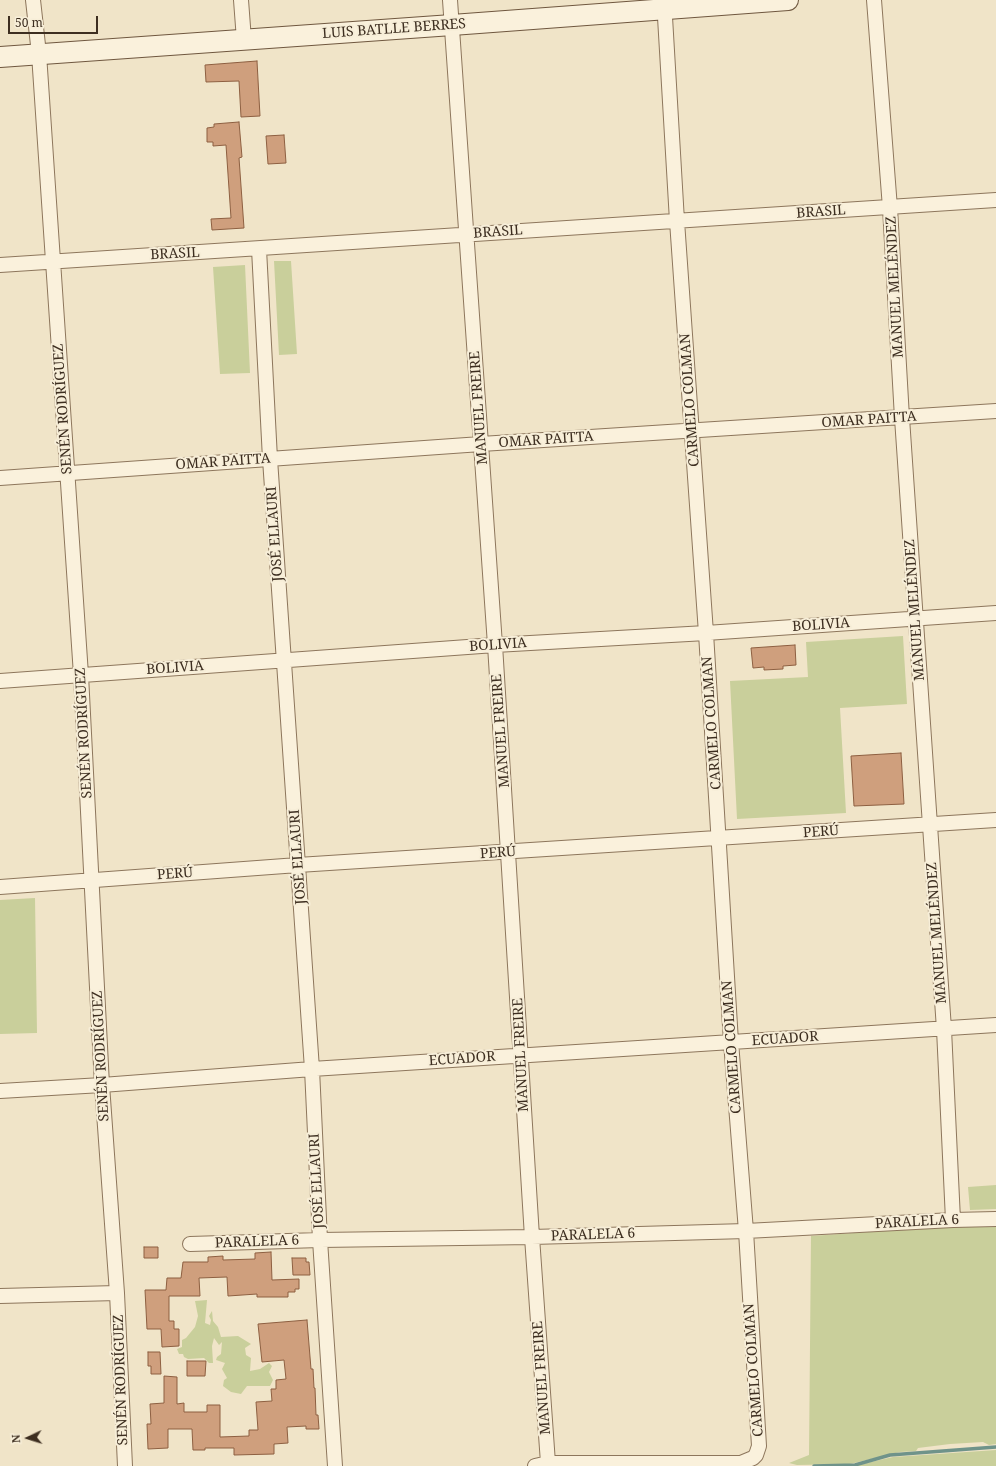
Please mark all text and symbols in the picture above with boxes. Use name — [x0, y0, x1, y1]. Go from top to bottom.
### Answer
scale bar — [10, 8, 100, 34]
text: 50 m — [15, 14, 43, 31]
street label: LUIS BATLLE BERRES — [322, 16, 466, 42]
street label: BRASIL — [796, 202, 846, 222]
street label: MANUEL MELÉNDEZ — [883, 216, 907, 358]
street label: BRASIL — [473, 222, 523, 242]
street label: BRASIL — [150, 244, 200, 264]
street label: CARMELO COLMAN — [677, 333, 703, 467]
street label: SENÉN RODRÍGUEZ — [50, 343, 76, 475]
street label: MANUEL FREIRE — [467, 351, 491, 465]
street label: OMAR PAITTA — [821, 408, 917, 432]
street label: OMAR PAITTA — [498, 428, 594, 452]
street label: OMAR PAITTA — [175, 450, 271, 474]
street label: JOSÉ ELLAURI — [263, 486, 287, 582]
street label: MANUEL MELÉNDEZ — [902, 539, 928, 681]
street label: BOLIVIA — [792, 615, 850, 635]
street label: BOLIVIA — [469, 635, 527, 655]
street label: CARMELO COLMAN — [699, 656, 725, 790]
street label: BOLIVIA — [146, 658, 204, 678]
street label: SENÉN RODRÍGUEZ — [72, 667, 96, 799]
street label: MANUEL FREIRE — [489, 674, 513, 788]
street label: JOSÉ ELLAURI — [286, 809, 310, 905]
street label: PERÚ — [802, 822, 840, 842]
street label: PERÚ — [479, 843, 517, 863]
street label: MANUEL MELÉNDEZ — [924, 862, 950, 1004]
street label: PERÚ — [156, 864, 194, 884]
street label: CARMELO COLMAN — [719, 980, 745, 1114]
street label: SENÉN RODRÍGUEZ — [89, 990, 113, 1122]
street label: MANUEL FREIRE — [510, 998, 532, 1112]
street label: ECUADOR — [751, 1028, 819, 1050]
street label: ECUADOR — [428, 1048, 496, 1070]
street label: JOSÉ ELLAURI — [306, 1133, 328, 1229]
street label: PARALELA 6 — [875, 1211, 959, 1233]
street label: PARALELA 6 — [551, 1225, 635, 1245]
street label: PARALELA 6 — [215, 1232, 299, 1252]
street label: CARMELO COLMAN — [741, 1303, 767, 1437]
street label: SENÉN RODRÍGUEZ — [110, 1314, 132, 1446]
street label: MANUEL FREIRE — [530, 1321, 554, 1435]
north arrow — [8, 1418, 48, 1458]
text: N — [8, 1434, 23, 1444]

